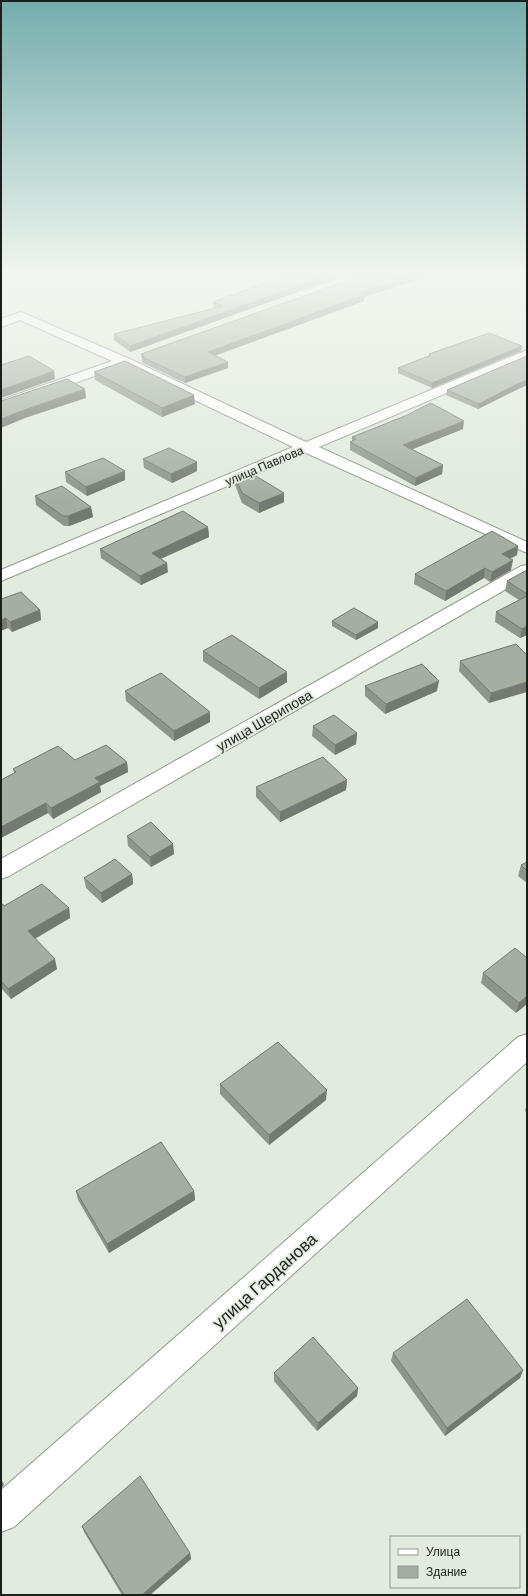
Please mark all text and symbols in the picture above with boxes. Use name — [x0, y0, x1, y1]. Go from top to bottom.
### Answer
street label: улица Павлова — [223, 442, 306, 489]
street label: улица Шерипова — [213, 686, 315, 754]
street label: улица Гарданова — [208, 1228, 321, 1332]
legend — [390, 1536, 520, 1588]
text: Улица — [426, 1544, 460, 1559]
text: Здание — [426, 1564, 467, 1579]

